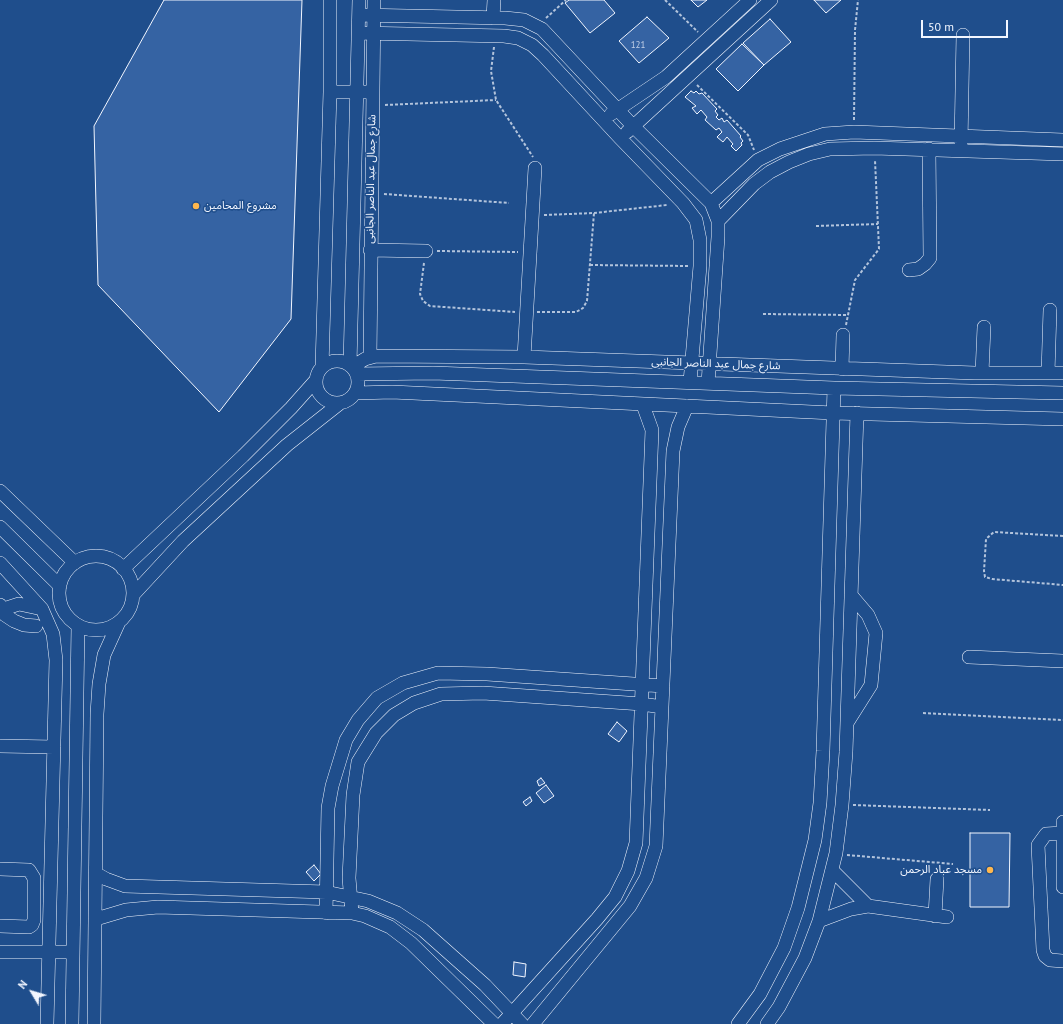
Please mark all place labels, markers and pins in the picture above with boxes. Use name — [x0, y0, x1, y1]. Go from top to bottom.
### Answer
place label: مشروع المحامين — [204, 199, 277, 213]
marker: مشروع المحامين — [191, 201, 201, 211]
place label: مسجد عباد الرحمن — [900, 863, 982, 877]
marker: مسجد عباد الرحمن — [985, 865, 995, 875]

